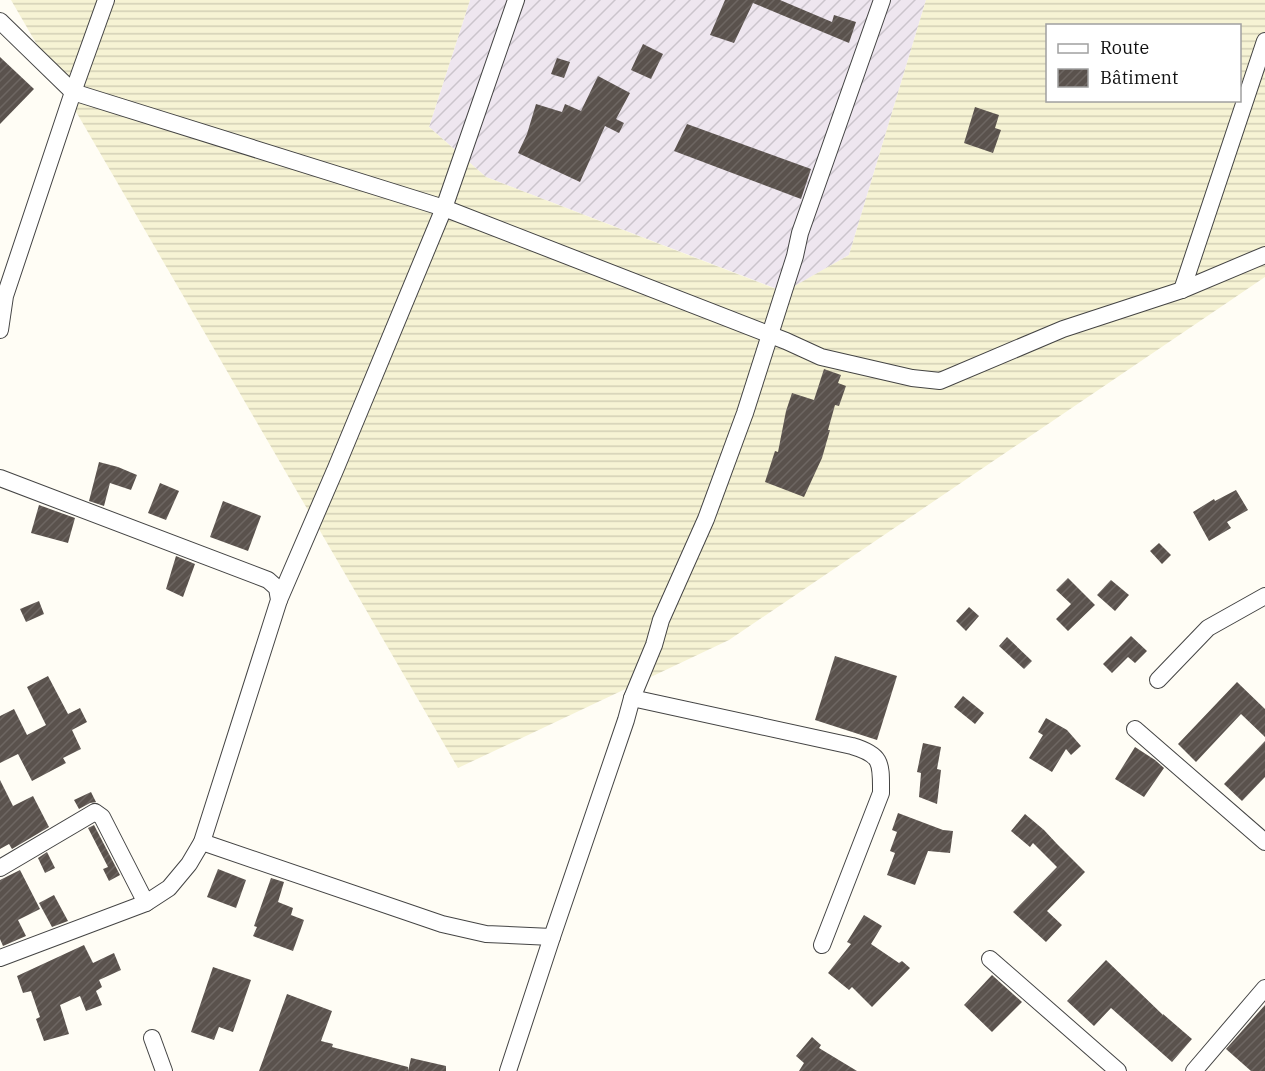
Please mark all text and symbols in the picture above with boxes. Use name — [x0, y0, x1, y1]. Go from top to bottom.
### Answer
legend — [1046, 24, 1241, 102]
text: Route — [1100, 36, 1149, 59]
text: Bâtiment — [1100, 66, 1178, 89]

